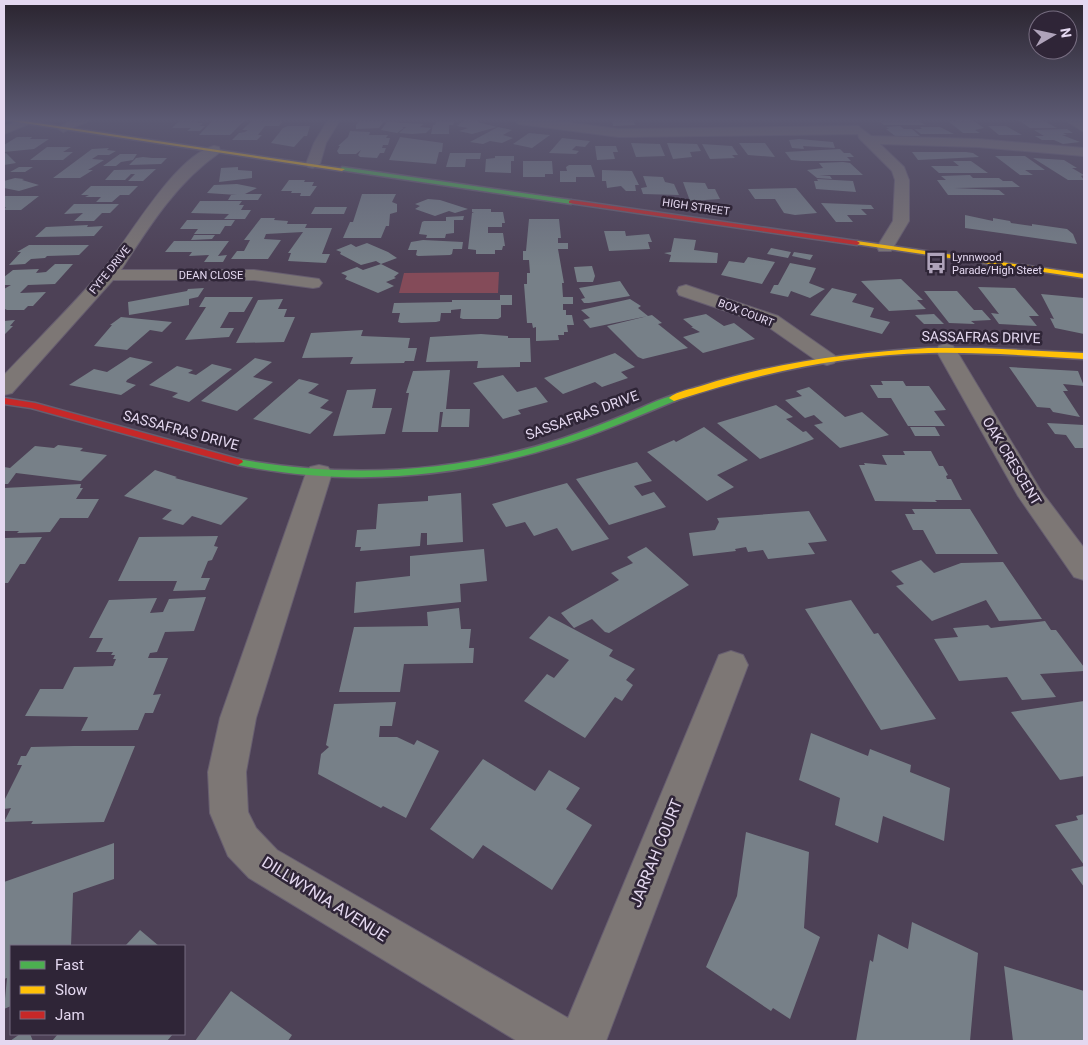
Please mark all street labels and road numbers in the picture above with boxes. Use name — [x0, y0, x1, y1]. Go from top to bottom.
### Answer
street label: HIGH STREET — [661, 196, 731, 218]
street label: FYFE DRIVE — [87, 243, 133, 297]
street label: DEAN CLOSE — [179, 269, 243, 282]
street label: BOX COURT — [716, 296, 776, 330]
street label: SASSAFRAS DRIVE — [921, 328, 1041, 346]
street label: SASSAFRAS DRIVE — [523, 387, 641, 443]
street label: SASSAFRAS DRIVE — [121, 407, 241, 453]
street label: OAK CRESCENT — [979, 414, 1045, 509]
street label: JARRAH COURT — [626, 796, 687, 910]
street label: DILLWYNIA AVENUE — [258, 853, 392, 945]

